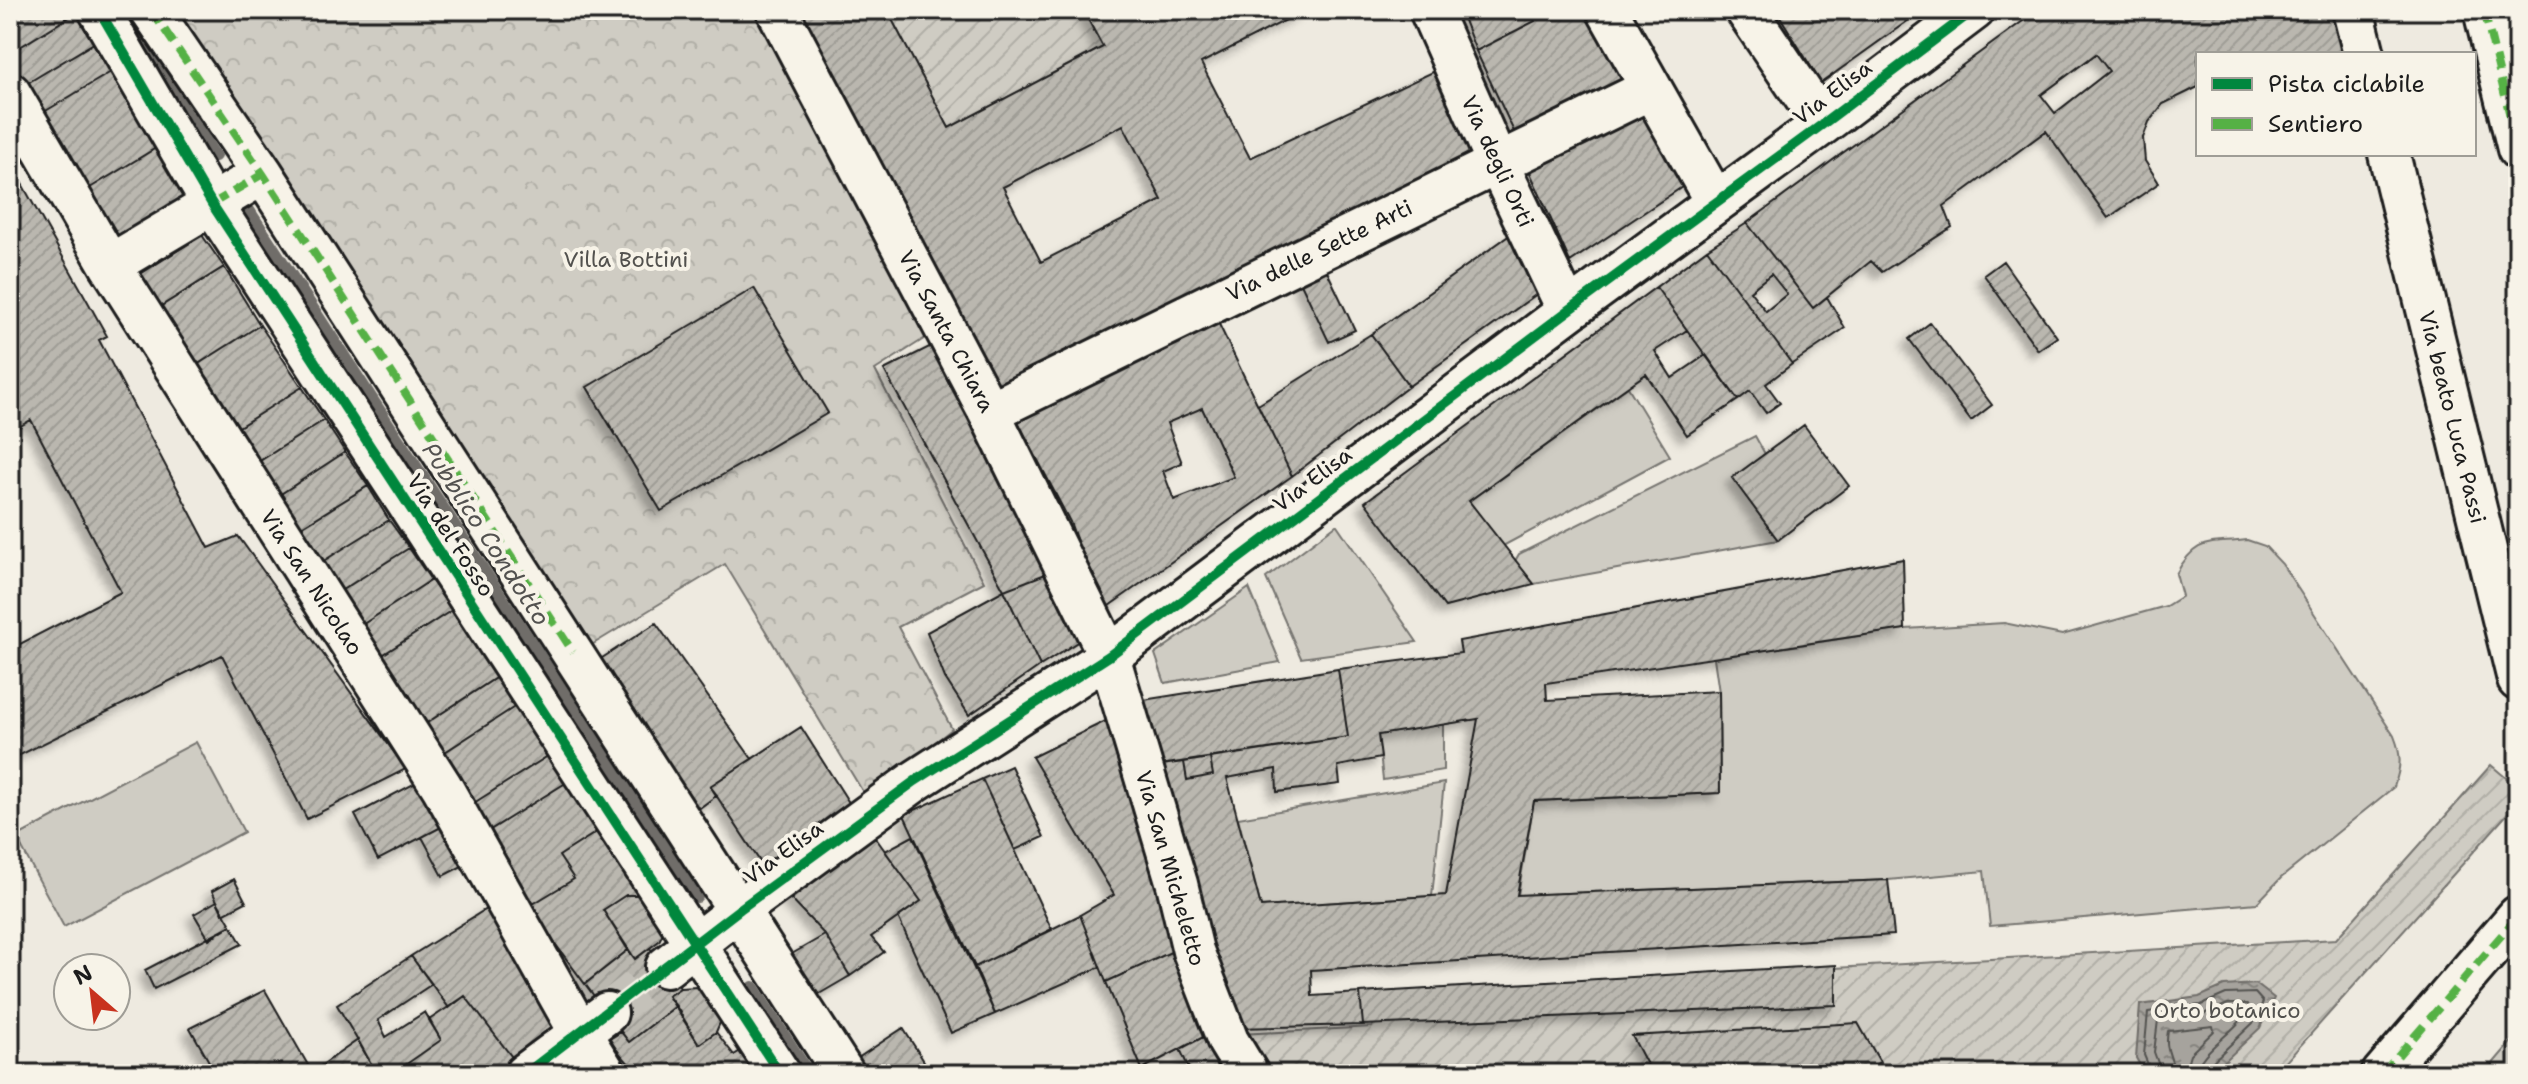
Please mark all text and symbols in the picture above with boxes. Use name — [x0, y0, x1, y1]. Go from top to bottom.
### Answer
legend — [2196, 52, 2476, 156]
street label: Via Elisa — [1787, 53, 1878, 132]
text: Pista ciclabile — [2268, 68, 2425, 100]
street label: Via degli Orti — [1454, 91, 1541, 232]
text: Sentiero — [2268, 108, 2363, 140]
street label: Via delle Sette Arti — [1221, 193, 1417, 308]
park label: Villa Bottini — [564, 245, 689, 274]
street label: Via Santa Chiara — [892, 245, 1002, 418]
street label: Via beato Luca Passi — [2412, 308, 2493, 526]
water label: Pubblico Condotto — [415, 436, 557, 632]
street label: Via Elisa — [1267, 440, 1358, 519]
street label: Via del Fosso — [400, 468, 501, 602]
street label: Via San Nicolao — [254, 504, 370, 661]
street label: Via San Micheletto — [1129, 767, 1212, 969]
street label: Via Elisa — [738, 813, 829, 891]
north arrow — [52, 952, 132, 1032]
text: N — [68, 958, 97, 992]
park label: Orto botanico — [2154, 996, 2300, 1025]

